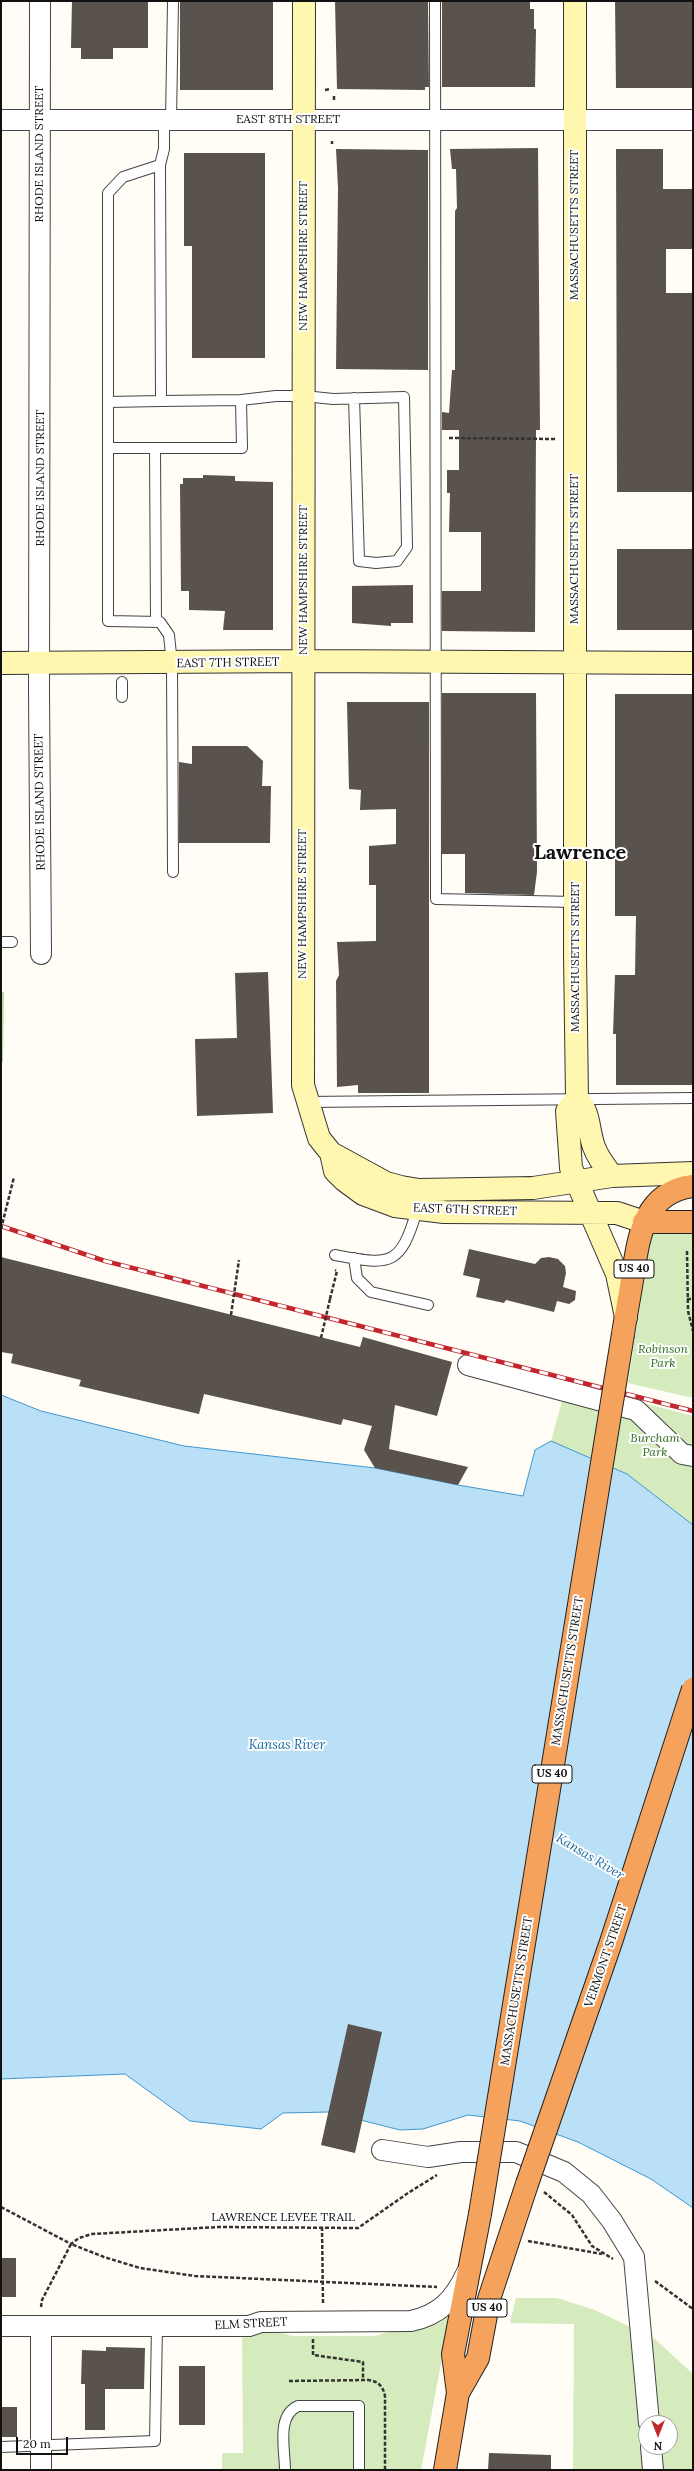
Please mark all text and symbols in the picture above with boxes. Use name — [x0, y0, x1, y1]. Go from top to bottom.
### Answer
street label: RHODE ISLAND STREET — [33, 86, 47, 222]
street label: EAST 8TH STREET — [236, 113, 340, 127]
street label: MASSACHUSETTS STREET — [568, 150, 582, 300]
street label: NEW HAMPSHIRE STREET — [297, 181, 311, 331]
street label: RHODE ISLAND STREET — [34, 410, 48, 546]
street label: MASSACHUSETTS STREET — [568, 474, 582, 624]
street label: NEW HAMPSHIRE STREET — [297, 505, 311, 655]
street label: EAST 7TH STREET — [176, 655, 280, 671]
street label: RHODE ISLAND STREET — [32, 733, 48, 871]
street label: NEW HAMPSHIRE STREET — [296, 829, 310, 979]
district label: Lawrence — [534, 841, 626, 865]
street label: MASSACHUSETTS STREET — [569, 882, 583, 1032]
street label: EAST 6TH STREET — [413, 1201, 517, 1219]
road number: US 40 — [614, 1260, 654, 1278]
park label: Robinson Park — [638, 1343, 688, 1371]
park label: Burcham Park — [630, 1432, 680, 1460]
street label: MASSACHUSETTS STREET — [549, 1596, 587, 1746]
water label: Kansas River — [249, 1737, 325, 1753]
road number: US 40 — [532, 1765, 572, 1783]
water label: Kansas River — [553, 1831, 627, 1883]
street label: VERMONT STREET — [582, 1903, 630, 2009]
street label: MASSACHUSETTS STREET — [498, 1916, 536, 2066]
street label: LAWRENCE LEVEE TRAIL — [211, 2211, 355, 2225]
road number: US 40 — [467, 2299, 507, 2317]
street label: ELM STREET — [214, 2315, 288, 2333]
north arrow — [638, 2415, 678, 2455]
scale bar — [18, 2429, 70, 2455]
text: 20 m — [23, 2436, 51, 2451]
text: N — [654, 2439, 662, 2453]

